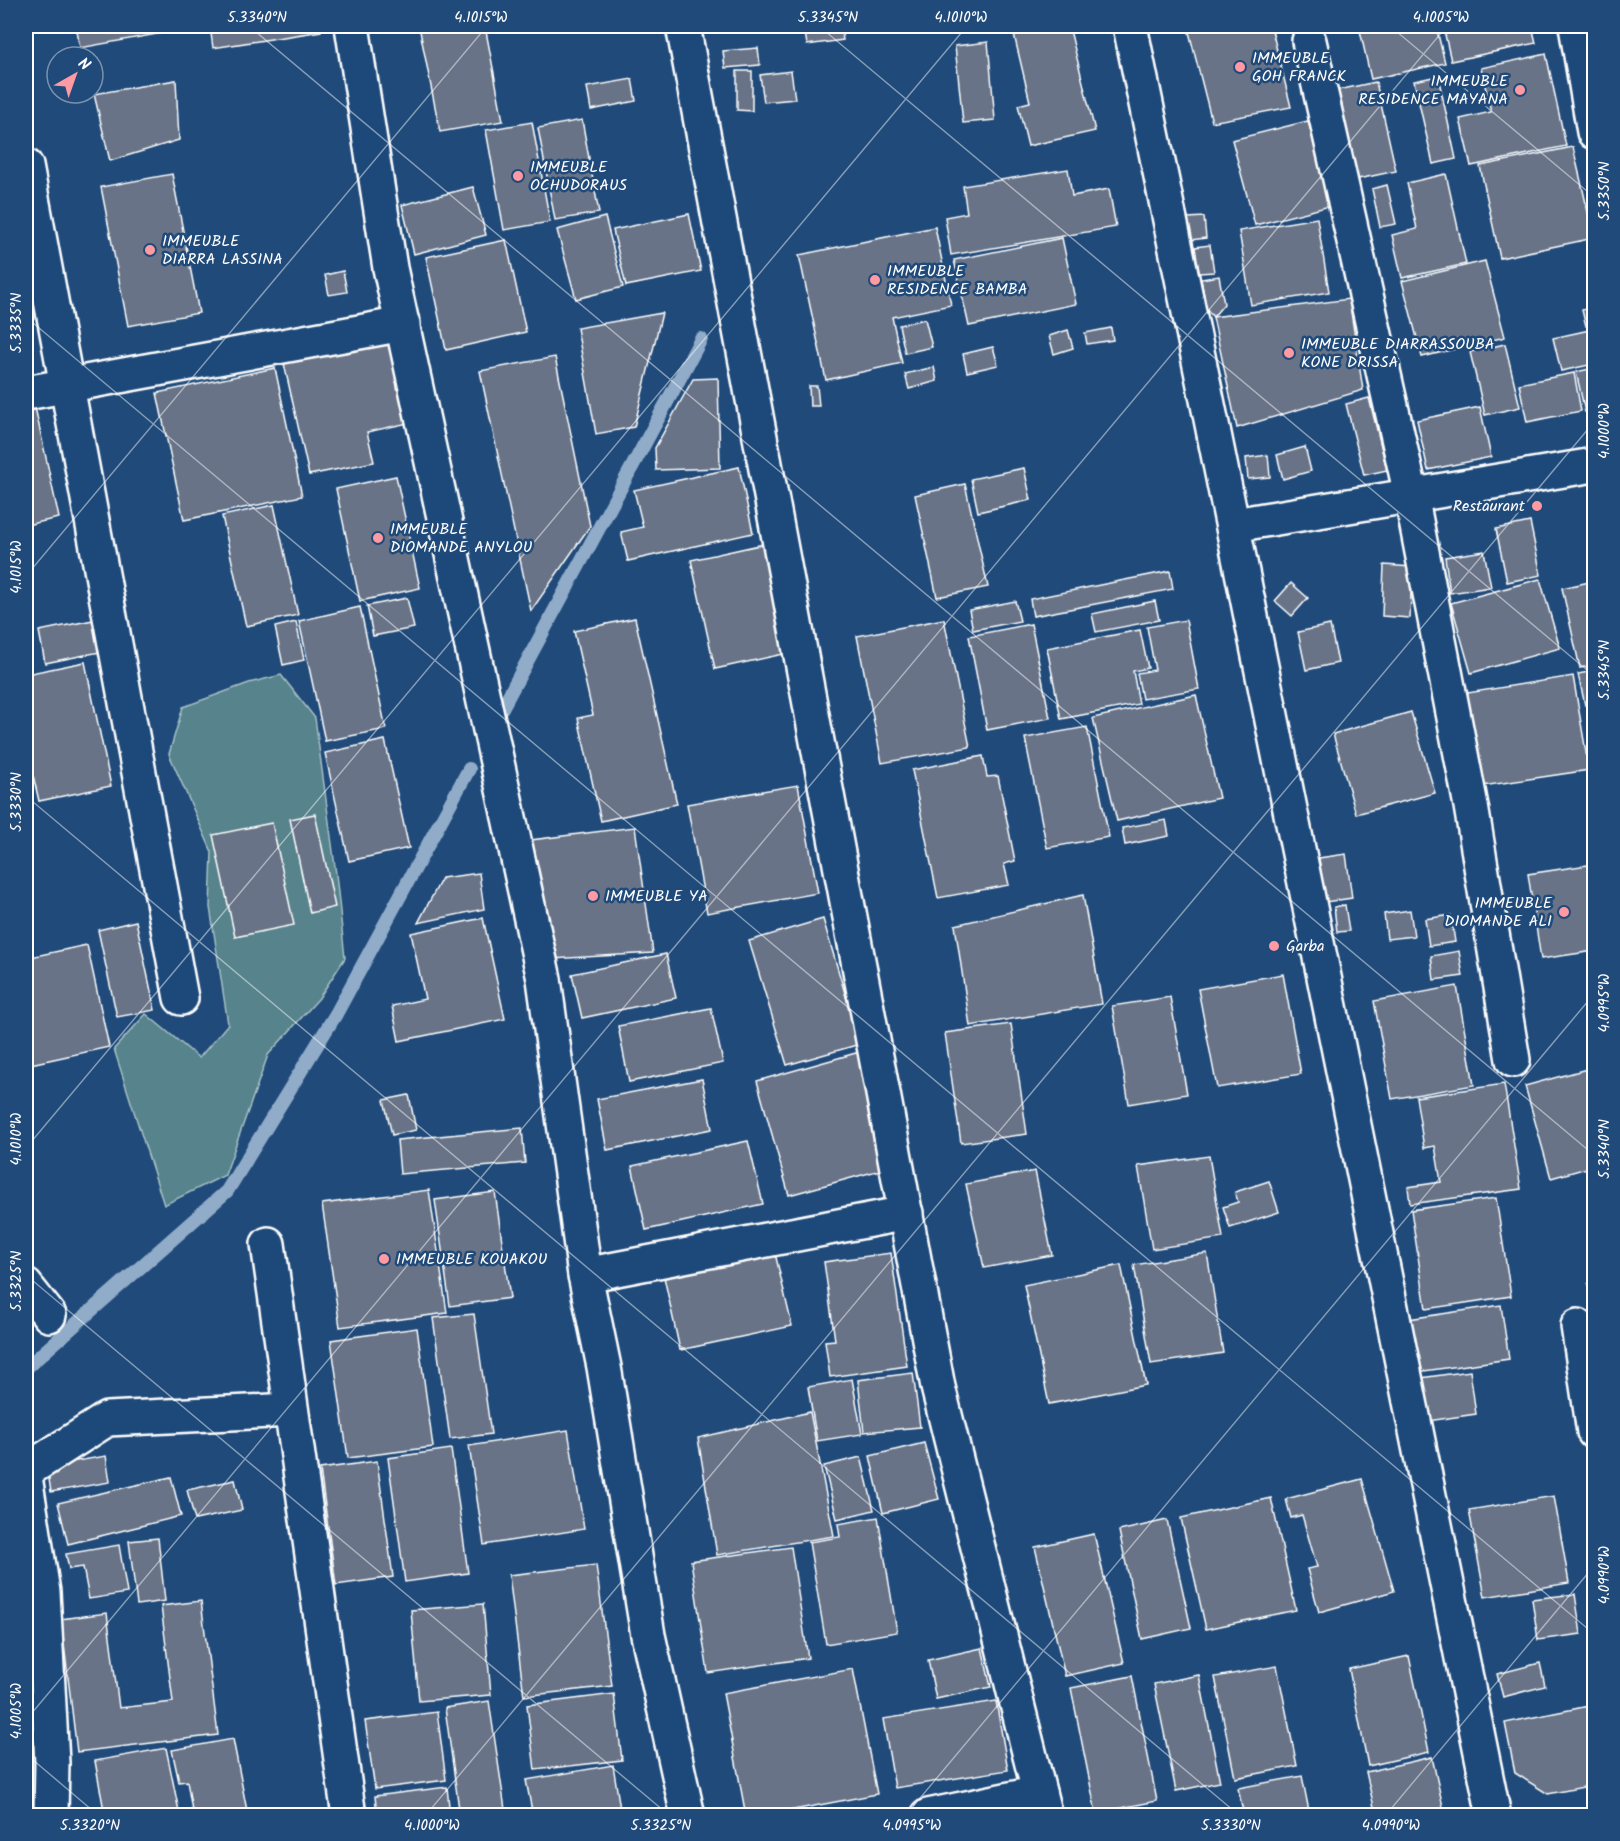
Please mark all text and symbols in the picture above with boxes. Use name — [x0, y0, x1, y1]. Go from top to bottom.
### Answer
text: 5.3340°N — [227, 6, 287, 30]
text: 4.1015°W — [454, 6, 508, 30]
text: 5.3345°N — [798, 6, 858, 30]
text: 4.1010°W — [934, 6, 988, 30]
text: 4.1005°W — [1413, 6, 1469, 30]
north arrow — [45, 45, 105, 105]
place label: IMMEUBLE GOH FRANCK — [1252, 46, 1347, 89]
text: N — [72, 52, 96, 77]
marker: IMMEUBLE GOH FRANCK — [1233, 60, 1247, 74]
place label: IMMEUBLE RESIDENCE MAYANA — [1358, 69, 1509, 112]
marker: IMMEUBLE RESIDENCE MAYANA — [1513, 83, 1527, 97]
place label: IMMEUBLE OCHUDORAUS — [530, 155, 627, 198]
text: 5.3350°N — [1593, 161, 1617, 221]
marker: IMMEUBLE OCHUDORAUS — [511, 169, 525, 183]
place label: IMMEUBLE DIARRA LASSINA — [162, 229, 283, 272]
marker: IMMEUBLE DIARRA LASSINA — [143, 243, 157, 257]
place label: IMMEUBLE RESIDENCE BAMBA — [887, 259, 1028, 302]
marker: IMMEUBLE RESIDENCE BAMBA — [868, 273, 882, 287]
text: 5.3335°N — [5, 293, 29, 353]
place label: IMMEUBLE DIARRASSOUBA KONE DRISSA — [1301, 332, 1495, 375]
marker: IMMEUBLE DIARRASSOUBA KONE DRISSA — [1282, 346, 1296, 360]
text: 4.1000°W — [1593, 403, 1617, 459]
place label: Restaurant — [1453, 494, 1526, 519]
marker: Restaurant — [1530, 499, 1544, 513]
place label: IMMEUBLE DIOMANDE ANYLOU — [390, 517, 533, 560]
marker: IMMEUBLE DIOMANDE ANYLOU — [371, 531, 385, 545]
text: 4.1015°W — [5, 540, 29, 594]
text: 5.3345°N — [1593, 640, 1617, 700]
text: 5.3330°N — [5, 772, 29, 832]
place label: IMMEUBLE YA — [605, 884, 708, 909]
marker: IMMEUBLE YA — [586, 889, 600, 903]
place label: IMMEUBLE DIOMANDE ALI — [1444, 891, 1553, 934]
marker: IMMEUBLE DIOMANDE ALI — [1557, 905, 1571, 919]
place label: Garba — [1286, 934, 1324, 959]
marker: Garba — [1267, 939, 1281, 953]
text: 4.0995°W — [1593, 973, 1617, 1032]
text: 4.1010°W — [5, 1112, 29, 1166]
text: 5.3340°N — [1593, 1119, 1617, 1179]
place label: IMMEUBLE KOUAKOU — [396, 1247, 548, 1272]
text: 5.3325°N — [5, 1251, 29, 1311]
marker: IMMEUBLE KOUAKOU — [377, 1252, 391, 1266]
text: 4.0990°W — [1593, 1546, 1617, 1604]
text: 4.1005°W — [5, 1683, 29, 1739]
text: 5.3320°N — [60, 1814, 120, 1838]
text: 4.1000°W — [404, 1814, 460, 1838]
text: 5.3325°N — [631, 1814, 691, 1838]
text: 4.0995°W — [883, 1814, 942, 1838]
text: 5.3330°N — [1201, 1814, 1261, 1838]
text: 4.0990°W — [1362, 1814, 1420, 1838]

